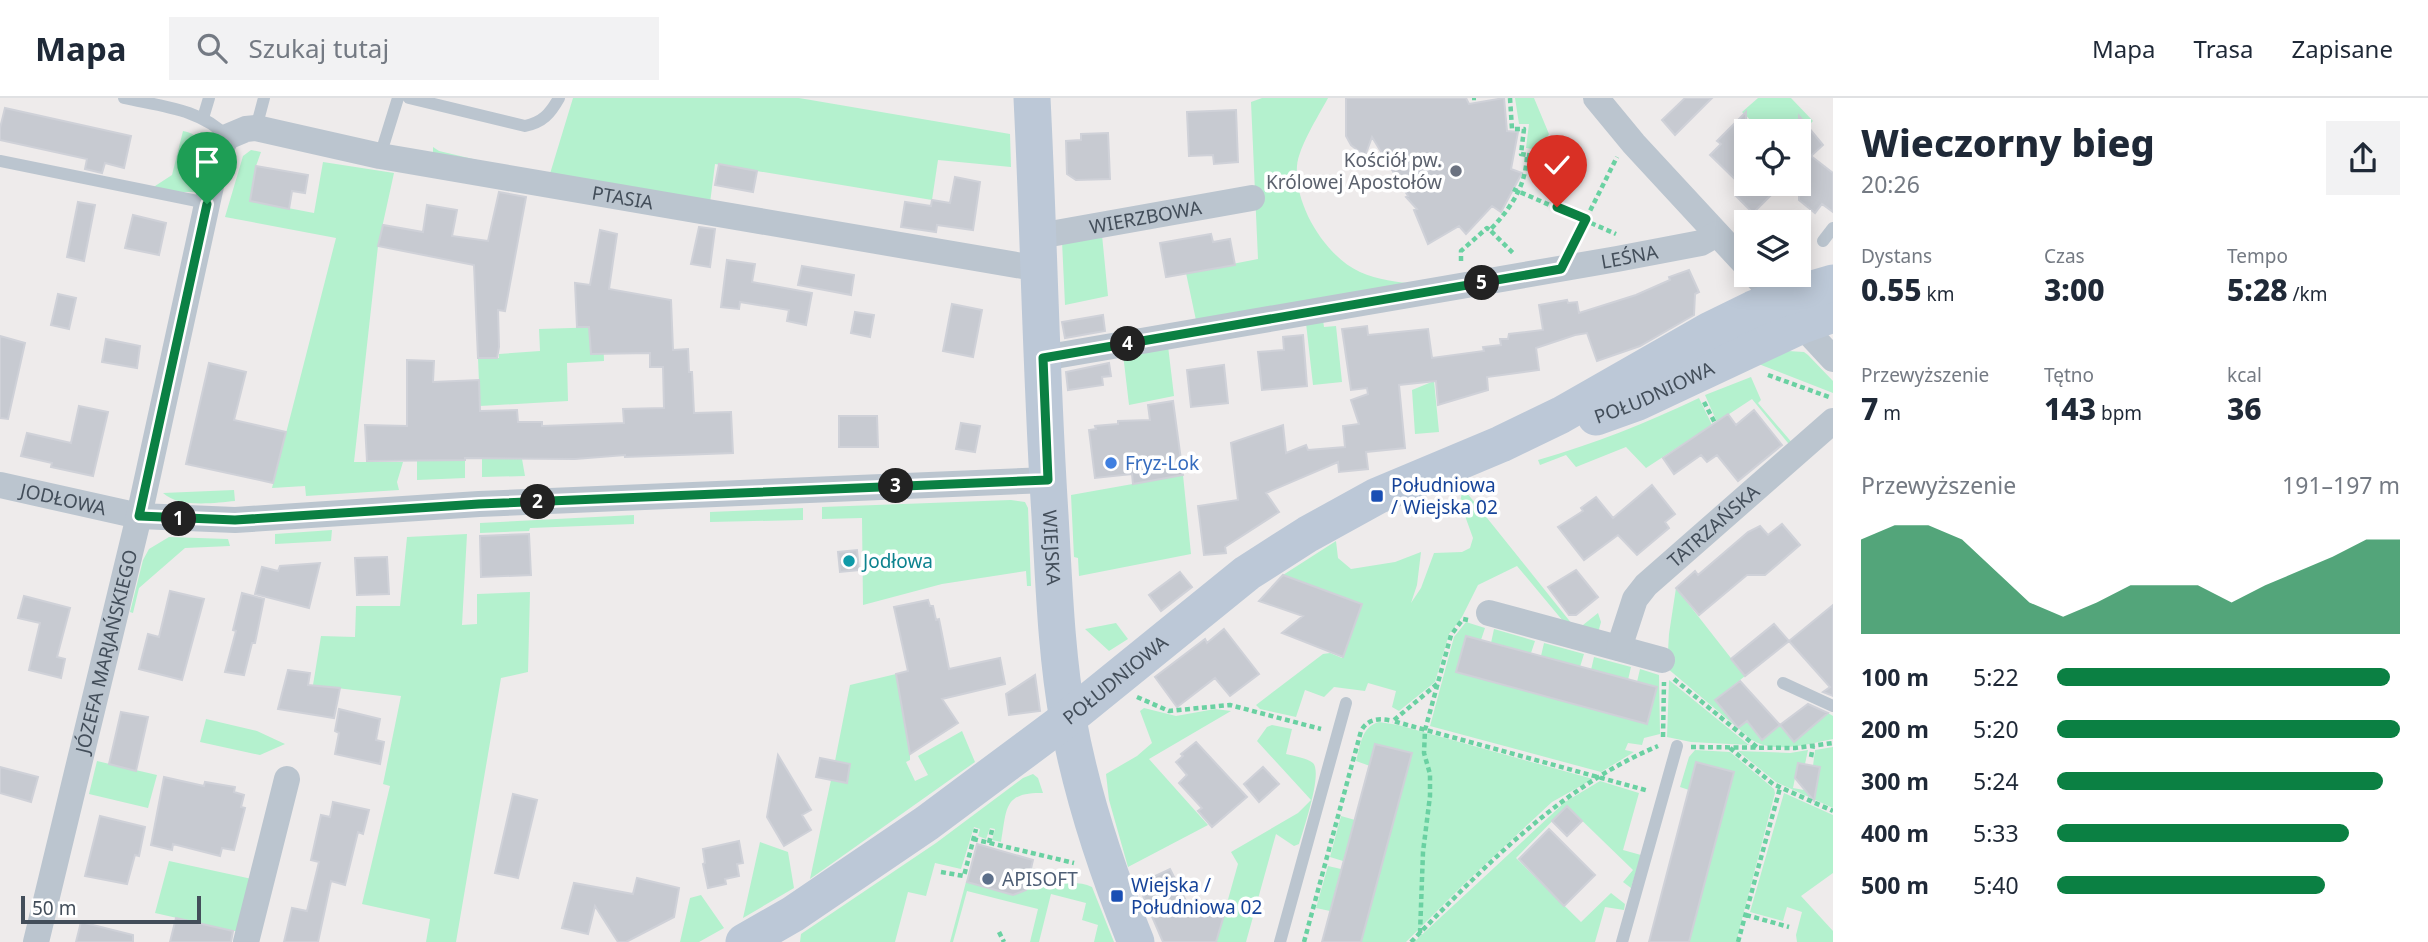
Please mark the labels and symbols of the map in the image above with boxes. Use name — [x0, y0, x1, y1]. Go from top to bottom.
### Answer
pin — [177, 132, 237, 204]
pin — [1527, 135, 1587, 207]
place label: Kościół pw. Królowej Apostołów — [1266, 147, 1442, 195]
marker: Kościół pw. Królowej Apostołów — [1448, 163, 1464, 179]
street label: PTASIA — [590, 180, 656, 216]
street label: WIERZBOWA — [1087, 194, 1204, 240]
street label: LEŚNA — [1599, 238, 1661, 275]
pin: 5 — [1464, 266, 1500, 300]
pin: 4 — [1110, 327, 1146, 362]
street label: POŁUDNIOWA — [1590, 355, 1719, 430]
place label: Fryz-Lok — [1125, 450, 1199, 476]
marker: Fryz-Lok — [1103, 455, 1119, 471]
pin: 3 — [878, 468, 914, 504]
place label: Południowa / Wiejska 02 — [1391, 472, 1498, 520]
street label: JODŁOWA — [16, 477, 110, 522]
street label: TATRZAŃSKA — [1662, 478, 1766, 573]
pin: 2 — [520, 484, 556, 520]
marker: Południowa / Wiejska 02 — [1369, 488, 1385, 504]
pin: 1 — [162, 502, 196, 536]
street label: WIEJSKA — [1037, 509, 1067, 587]
street label: JÓZEFA MARJAŃSKIEGO — [69, 547, 143, 758]
place label: Jodłowa — [861, 548, 933, 574]
marker: Jodłowa — [841, 553, 857, 569]
street label: POŁUDNIOWA — [1057, 629, 1174, 730]
place label: APISOFT — [1002, 866, 1078, 892]
marker: APISOFT — [980, 871, 996, 887]
place label: Wiejska / Południowa 02 — [1131, 872, 1262, 920]
marker: Wiejska / Południowa 02 — [1109, 888, 1125, 904]
scale bar — [21, 893, 201, 925]

